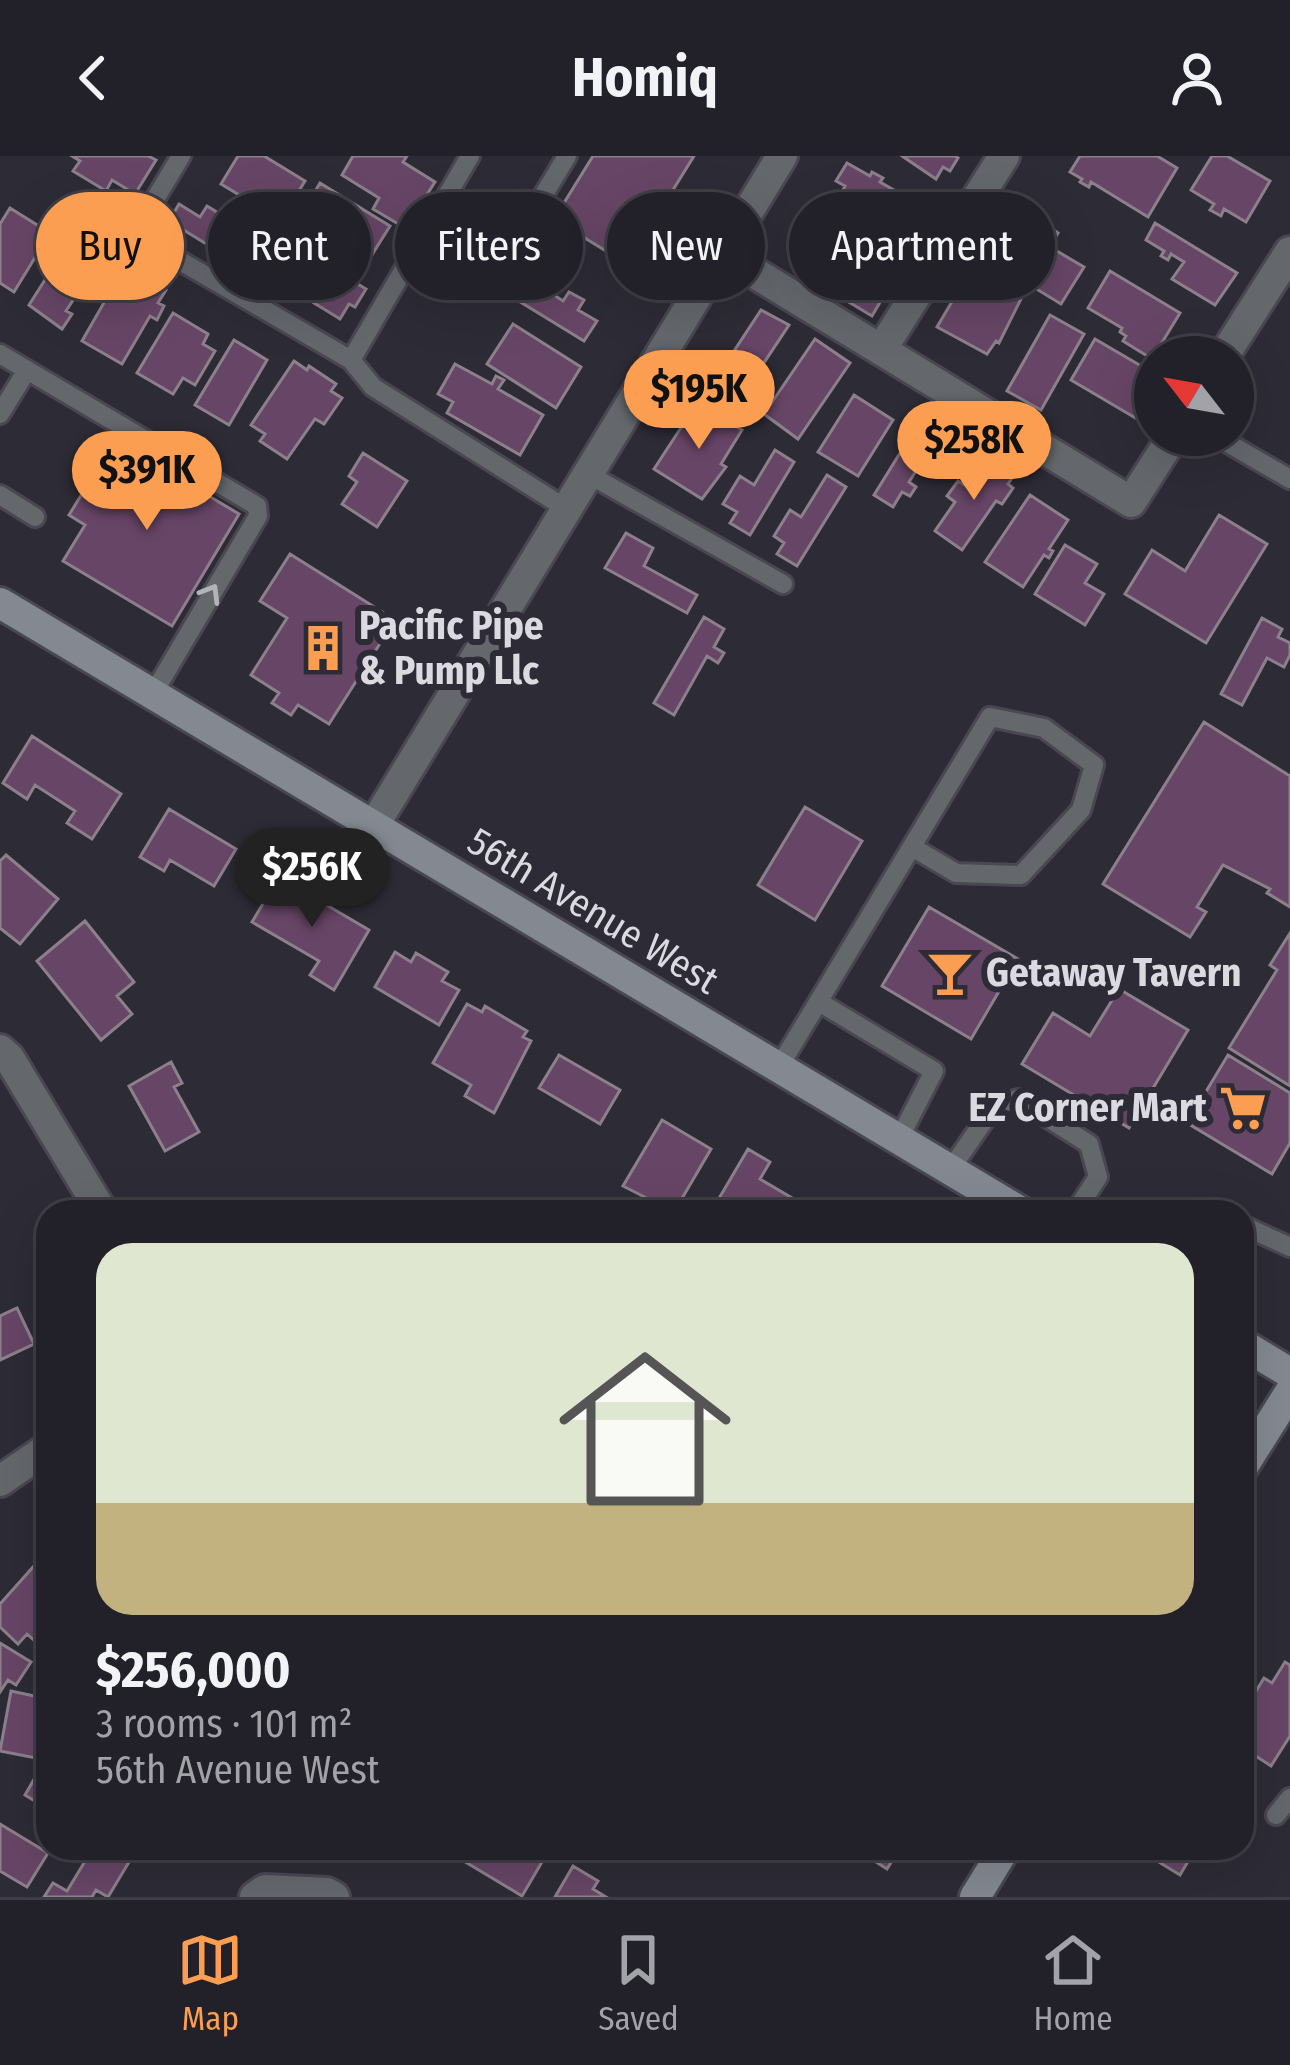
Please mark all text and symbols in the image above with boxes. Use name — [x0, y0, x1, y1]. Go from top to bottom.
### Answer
icon: back — [60, 45, 126, 111]
icon: person — [1164, 45, 1230, 111]
text: Homiq — [572, 46, 718, 110]
chip: Buy — [36, 192, 184, 300]
chip: Rent — [208, 192, 371, 300]
chip: Filters — [395, 192, 583, 300]
chip: New — [607, 192, 765, 300]
chip: Apartment — [789, 192, 1055, 300]
north arrow — [1134, 336, 1254, 456]
map controls — [1134, 336, 1254, 456]
pin: $195K — [615, 350, 783, 452]
text: $195K — [651, 366, 747, 412]
pin: $258K — [890, 401, 1058, 503]
text: $258K — [924, 417, 1024, 463]
pin: $391K — [63, 431, 231, 533]
text: $391K — [99, 447, 195, 493]
one-way arrow — [197, 584, 220, 606]
place label: Pacific Pipe & Pump Llc — [359, 603, 544, 694]
building icon: Pacific Pipe & Pump Llc — [298, 623, 348, 673]
street label: 56th Avenue West — [460, 818, 727, 1004]
pin: $256K — [228, 828, 396, 930]
text: $256K — [262, 844, 362, 890]
bar icon: Getaway Tavern — [925, 948, 975, 998]
place label: Getaway Tavern — [986, 950, 1241, 996]
supermarket icon: EZ Corner Mart — [1218, 1083, 1268, 1133]
place label: EZ Corner Mart — [969, 1085, 1208, 1131]
icon: home — [537, 1321, 753, 1537]
text: $256,000 — [96, 1639, 291, 1701]
text: 3 rooms · 101 m² — [96, 1701, 352, 1747]
text: 56th Avenue West — [96, 1747, 380, 1793]
tab: Map — [177, 1927, 243, 2039]
tab: Saved — [598, 1927, 679, 2039]
tab: Home — [1034, 1927, 1113, 2039]

